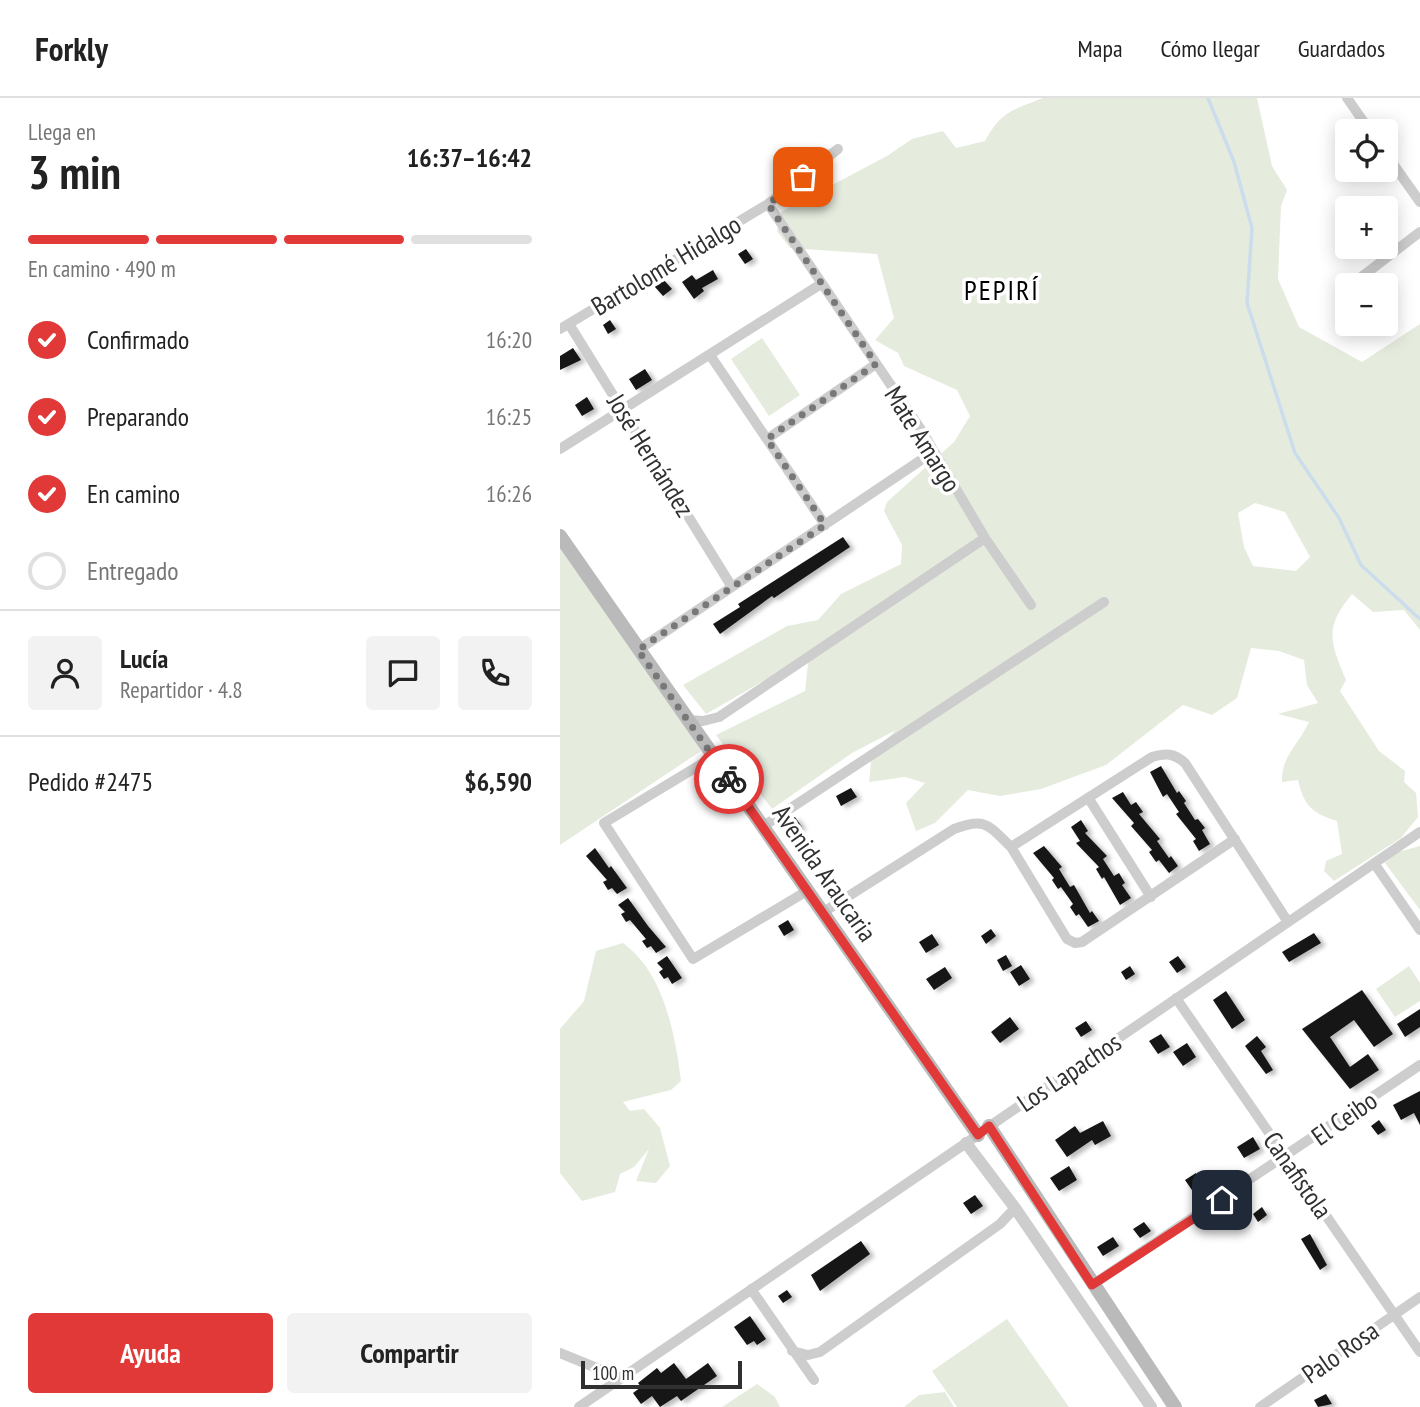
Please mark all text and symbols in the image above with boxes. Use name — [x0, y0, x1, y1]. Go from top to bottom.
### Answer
text: Forkly — [35, 27, 108, 70]
text: Mapa — [1078, 33, 1123, 64]
text: Cómo llegar — [1161, 33, 1260, 64]
text: Guardados — [1298, 33, 1385, 64]
text: Llega en — [28, 117, 96, 146]
map controls — [1335, 119, 1398, 336]
button: locate — [1335, 119, 1398, 182]
text: 16:37–16:42 — [407, 141, 532, 174]
text: 3 min — [28, 142, 121, 202]
pin — [773, 147, 833, 207]
icon: bag — [784, 158, 822, 196]
button: + — [1335, 196, 1398, 259]
street label: Bartolomé Hidalgo — [585, 207, 747, 323]
text: En camino · 490 m — [28, 254, 176, 283]
district label: PEPIRÍ — [964, 271, 1040, 308]
button: − — [1335, 273, 1398, 336]
icon: check — [28, 321, 66, 359]
text: Confirmado — [87, 323, 189, 356]
text: 16:20 — [486, 325, 532, 354]
street label: Mate Amargo — [878, 380, 968, 498]
street label: José Hernández — [600, 387, 702, 523]
icon: check — [28, 398, 66, 436]
text: Preparando — [87, 400, 189, 433]
text: 16:25 — [486, 402, 532, 431]
icon: check — [28, 475, 66, 513]
text: En camino — [87, 477, 180, 510]
text: 16:26 — [486, 479, 532, 508]
text: Entregado — [87, 554, 179, 587]
button: person — [28, 636, 102, 710]
button: chat — [366, 636, 440, 710]
button: phone — [458, 636, 532, 710]
text: Lucía — [120, 642, 168, 675]
text: Repartidor · 4.8 — [120, 675, 243, 704]
courier — [694, 744, 764, 814]
icon: bike — [710, 760, 748, 798]
text: Pedido #2475 — [28, 765, 153, 798]
text: $6,590 — [464, 765, 532, 798]
street label: Avenida Araucaria — [766, 798, 884, 948]
street label: Los Lapachos — [1011, 1025, 1127, 1119]
street label: El Ceibo — [1305, 1084, 1383, 1152]
street label: Canafistola — [1256, 1125, 1340, 1225]
pin — [1192, 1170, 1252, 1230]
icon: home — [1203, 1181, 1241, 1219]
button: Ayuda — [28, 1313, 273, 1393]
button: Compartir — [287, 1313, 532, 1393]
street label: Palo Rosa — [1295, 1314, 1385, 1390]
scale bar — [581, 1358, 742, 1390]
text: 100 m — [592, 1361, 634, 1385]

